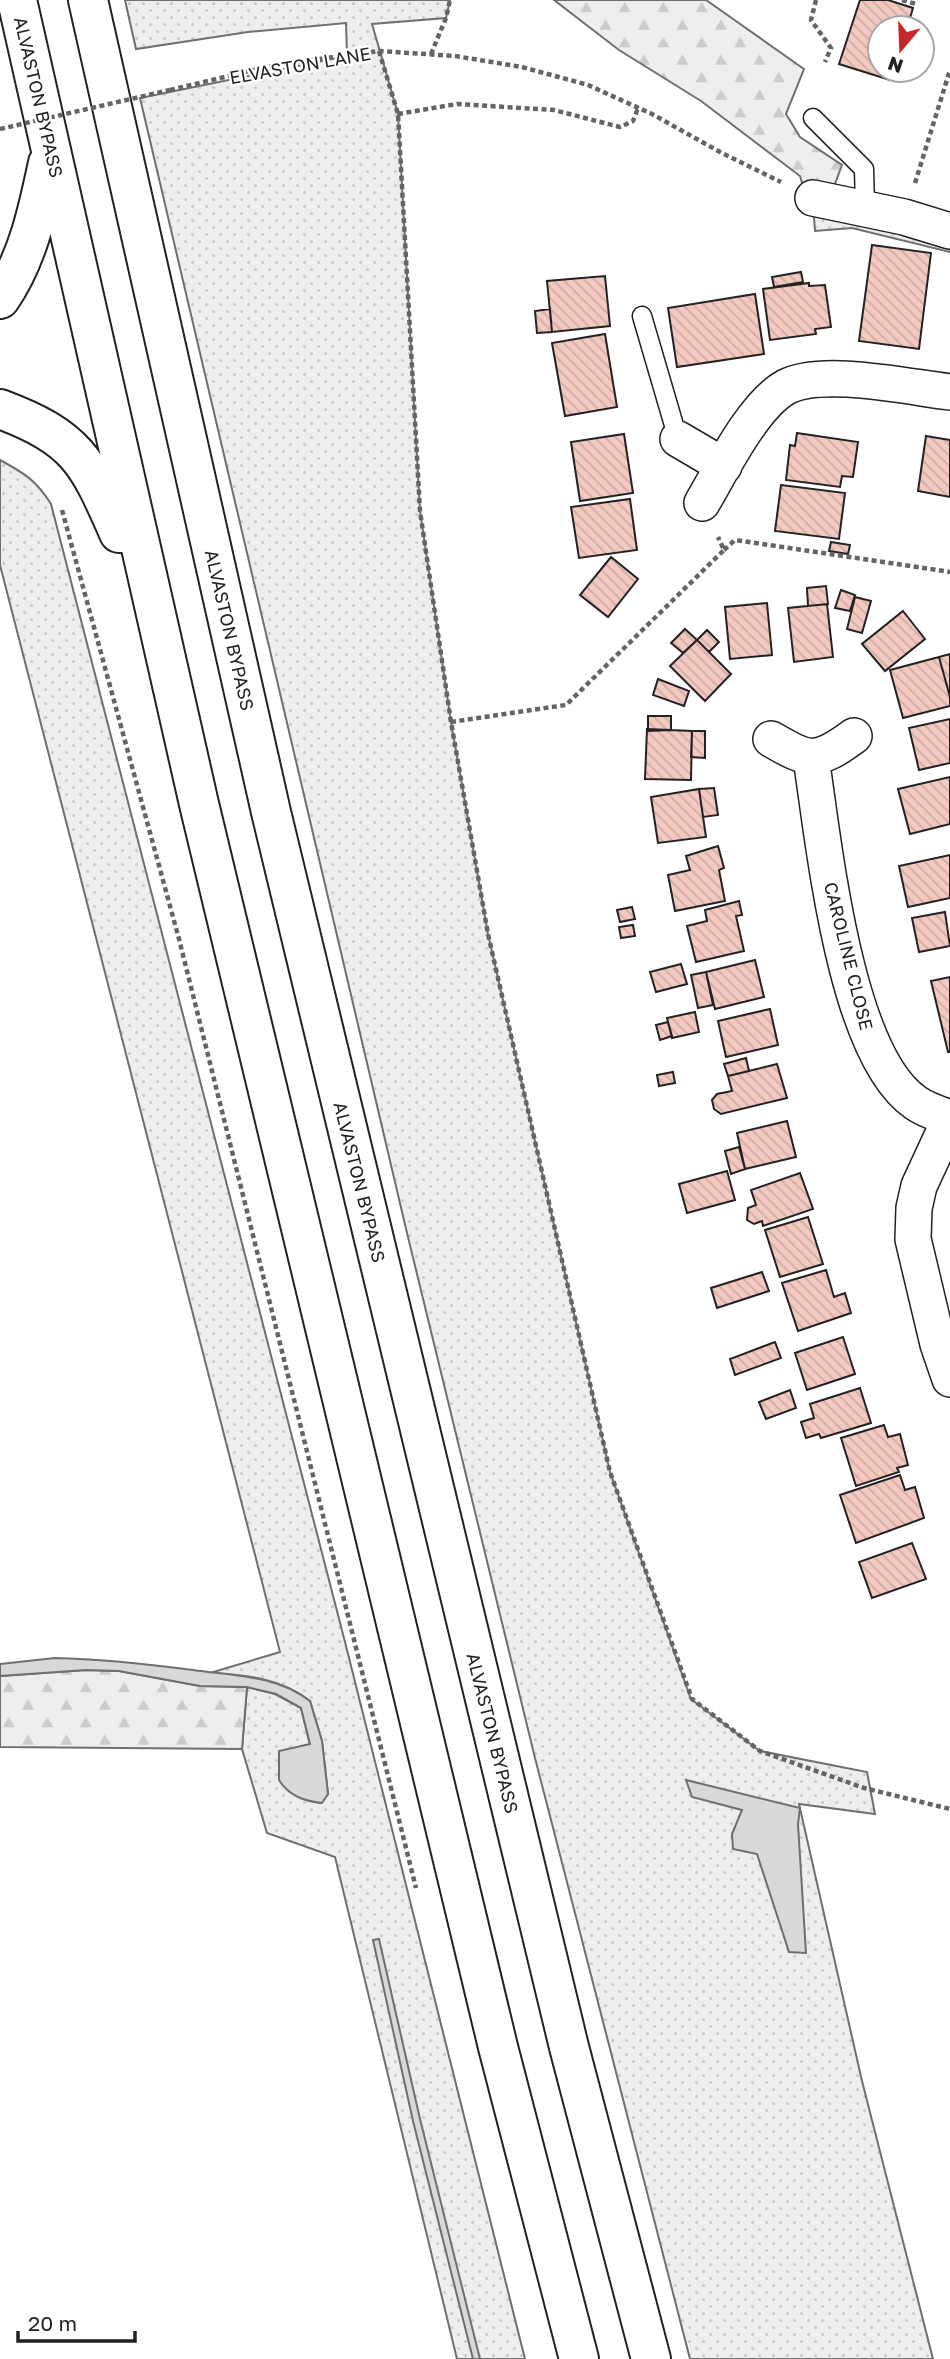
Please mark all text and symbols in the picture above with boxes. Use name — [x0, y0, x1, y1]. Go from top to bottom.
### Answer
street label: ALVASTON BYPASS — [10, 14, 68, 180]
north arrow — [866, 14, 936, 84]
street label: ELVASTON LANE — [228, 42, 372, 88]
text: N — [885, 52, 906, 79]
street label: ALVASTON BYPASS — [201, 547, 259, 713]
street label: CAROLINE CLOSE — [820, 880, 878, 1032]
street label: ALVASTON BYPASS — [329, 1099, 391, 1265]
street label: ALVASTON BYPASS — [462, 1650, 524, 1816]
scale bar — [18, 2300, 135, 2344]
text: 20 m — [28, 2310, 77, 2336]

